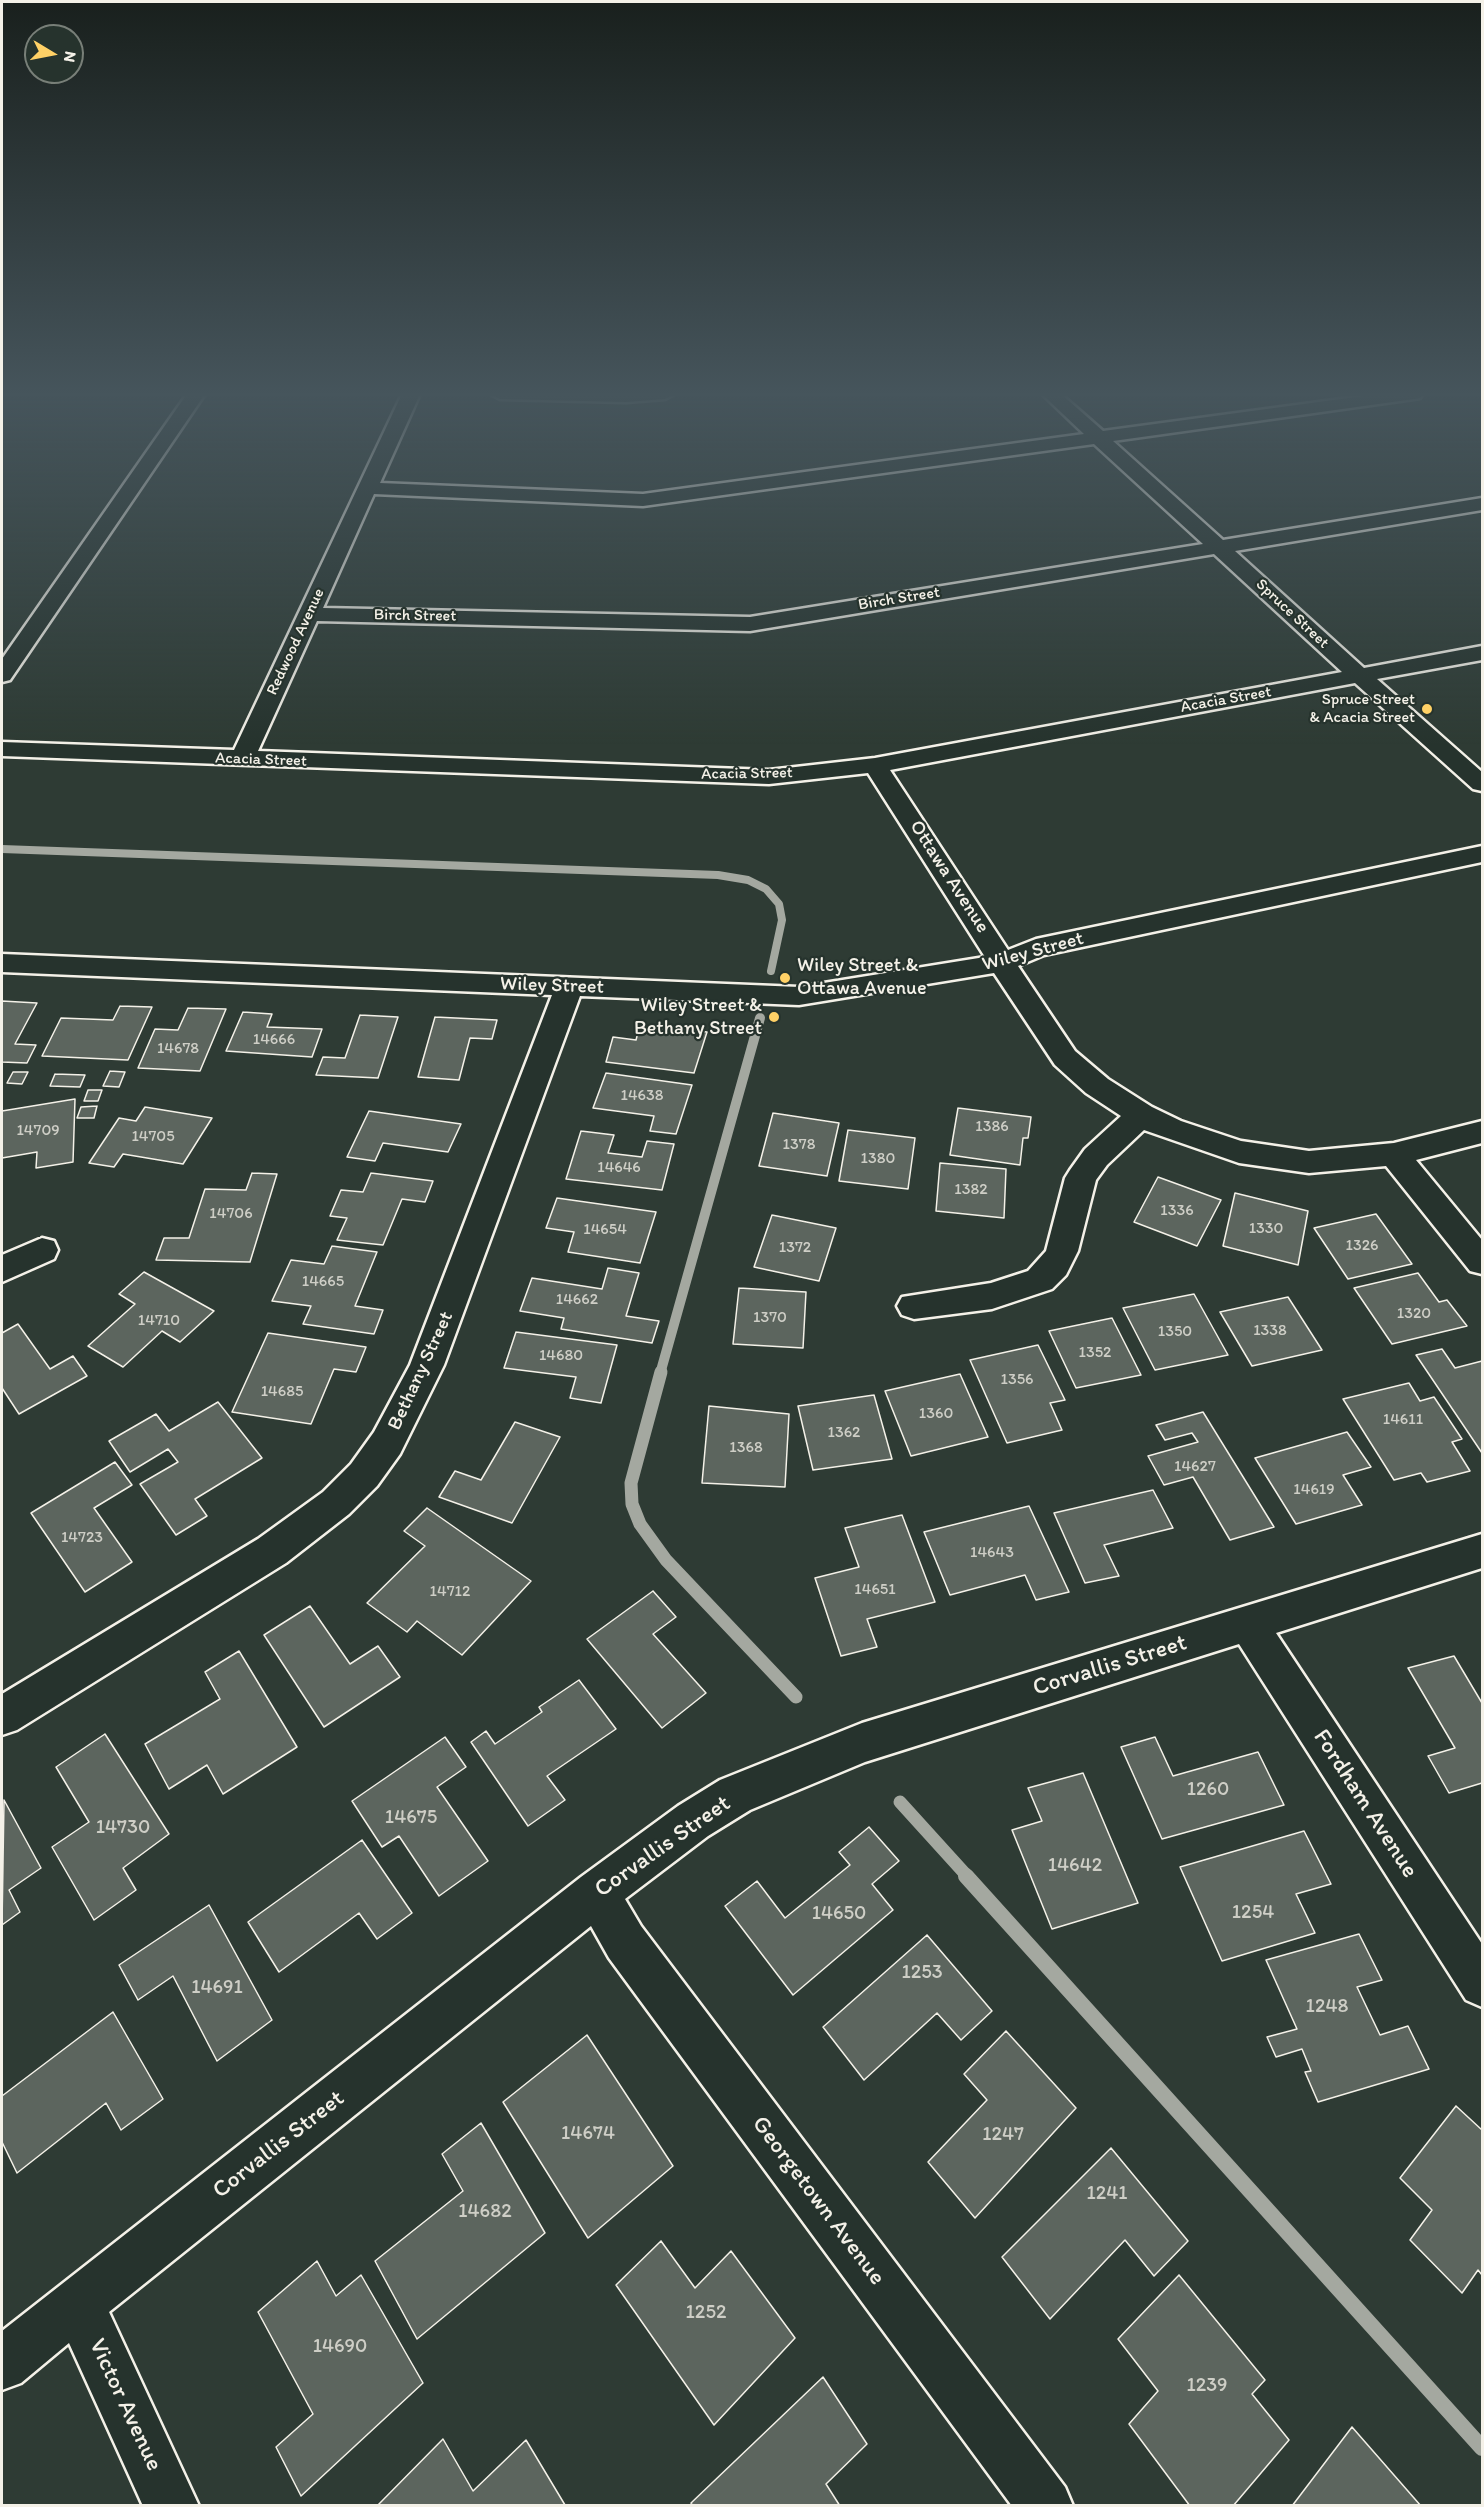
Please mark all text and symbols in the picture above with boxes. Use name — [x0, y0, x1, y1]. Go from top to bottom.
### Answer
north arrow — [24, 24, 84, 84]
text: N — [60, 50, 81, 64]
street label: Spruce Street — [1251, 575, 1333, 653]
street label: Birch Street — [857, 583, 941, 615]
street label: Redwood Avenue — [263, 586, 329, 698]
street label: Birch Street — [374, 606, 456, 626]
street label: Acacia Street — [1179, 683, 1273, 717]
place label: Spruce Street & Acacia Street — [1309, 690, 1415, 728]
marker: Spruce Street & Acacia Street — [1420, 702, 1434, 716]
street label: Acacia Street — [215, 749, 307, 771]
street label: Acacia Street — [701, 764, 793, 784]
street label: Ottawa Avenue — [904, 816, 994, 938]
street label: Wiley Street — [980, 927, 1086, 977]
place label: Wiley Street & Ottawa Avenue — [797, 954, 927, 1001]
marker: Wiley Street & Ottawa Avenue — [778, 971, 792, 985]
street label: Wiley Street — [500, 972, 604, 1000]
place label: Wiley Street & Bethany Street — [634, 994, 762, 1041]
marker: Wiley Street & Bethany Street — [767, 1010, 781, 1024]
house number: 14666 — [253, 1030, 295, 1050]
house number: 14678 — [157, 1039, 199, 1059]
house number: 14638 — [621, 1086, 663, 1106]
house number: 1386 — [975, 1117, 1009, 1137]
house number: 14709 — [16, 1121, 60, 1141]
house number: 14705 — [131, 1127, 175, 1147]
house number: 1378 — [783, 1135, 815, 1155]
house number: 1380 — [861, 1149, 895, 1169]
house number: 14646 — [597, 1158, 641, 1178]
house number: 1382 — [954, 1180, 988, 1200]
house number: 1336 — [1160, 1201, 1194, 1221]
house number: 14706 — [209, 1204, 253, 1224]
house number: 1330 — [1249, 1219, 1283, 1239]
house number: 14654 — [583, 1220, 627, 1240]
house number: 1326 — [1345, 1236, 1379, 1256]
house number: 1372 — [779, 1238, 811, 1258]
house number: 14665 — [302, 1272, 344, 1292]
house number: 14662 — [556, 1290, 598, 1310]
house number: 1320 — [1397, 1304, 1431, 1324]
street label: Bethany Street — [383, 1308, 459, 1434]
house number: 1370 — [753, 1308, 787, 1328]
house number: 14710 — [138, 1311, 180, 1331]
house number: 1338 — [1253, 1321, 1287, 1341]
house number: 1350 — [1158, 1322, 1192, 1342]
house number: 1352 — [1079, 1343, 1111, 1363]
house number: 14680 — [539, 1346, 583, 1366]
house number: 1356 — [1000, 1370, 1034, 1390]
house number: 14685 — [261, 1382, 303, 1402]
house number: 1360 — [919, 1404, 953, 1424]
house number: 14611 — [1383, 1410, 1423, 1430]
house number: 1362 — [827, 1423, 861, 1443]
house number: 1368 — [729, 1438, 763, 1458]
house number: 14627 — [1174, 1457, 1216, 1477]
house number: 14619 — [1293, 1480, 1335, 1500]
house number: 14723 — [61, 1528, 103, 1548]
house number: 14643 — [970, 1543, 1014, 1563]
house number: 14651 — [854, 1580, 896, 1600]
house number: 14712 — [430, 1582, 470, 1602]
street label: Corvallis Street — [1030, 1629, 1190, 1703]
street label: Fordham Avenue — [1306, 1724, 1424, 1884]
house number: 1260 — [1187, 1778, 1229, 1802]
street label: Corvallis Street — [589, 1790, 737, 1904]
house number: 14675 — [385, 1806, 437, 1830]
house number: 14730 — [96, 1816, 150, 1840]
house number: 14642 — [1048, 1854, 1102, 1878]
house number: 1254 — [1232, 1901, 1274, 1925]
house number: 14650 — [812, 1902, 866, 1926]
house number: 1253 — [901, 1961, 943, 1985]
house number: 14691 — [191, 1976, 243, 2000]
house number: 1248 — [1306, 1995, 1348, 2019]
street label: Corvallis Street — [207, 2085, 351, 2205]
street label: Georgetown Avenue — [745, 2111, 891, 2291]
house number: 14674 — [561, 2122, 615, 2146]
house number: 1247 — [982, 2123, 1024, 2147]
house number: 1241 — [1086, 2182, 1128, 2206]
house number: 14682 — [458, 2200, 512, 2224]
house number: 1252 — [686, 2301, 726, 2325]
street label: Victor Avenue — [82, 2334, 168, 2476]
house number: 14690 — [313, 2335, 367, 2359]
house number: 1239 — [1186, 2374, 1228, 2398]

